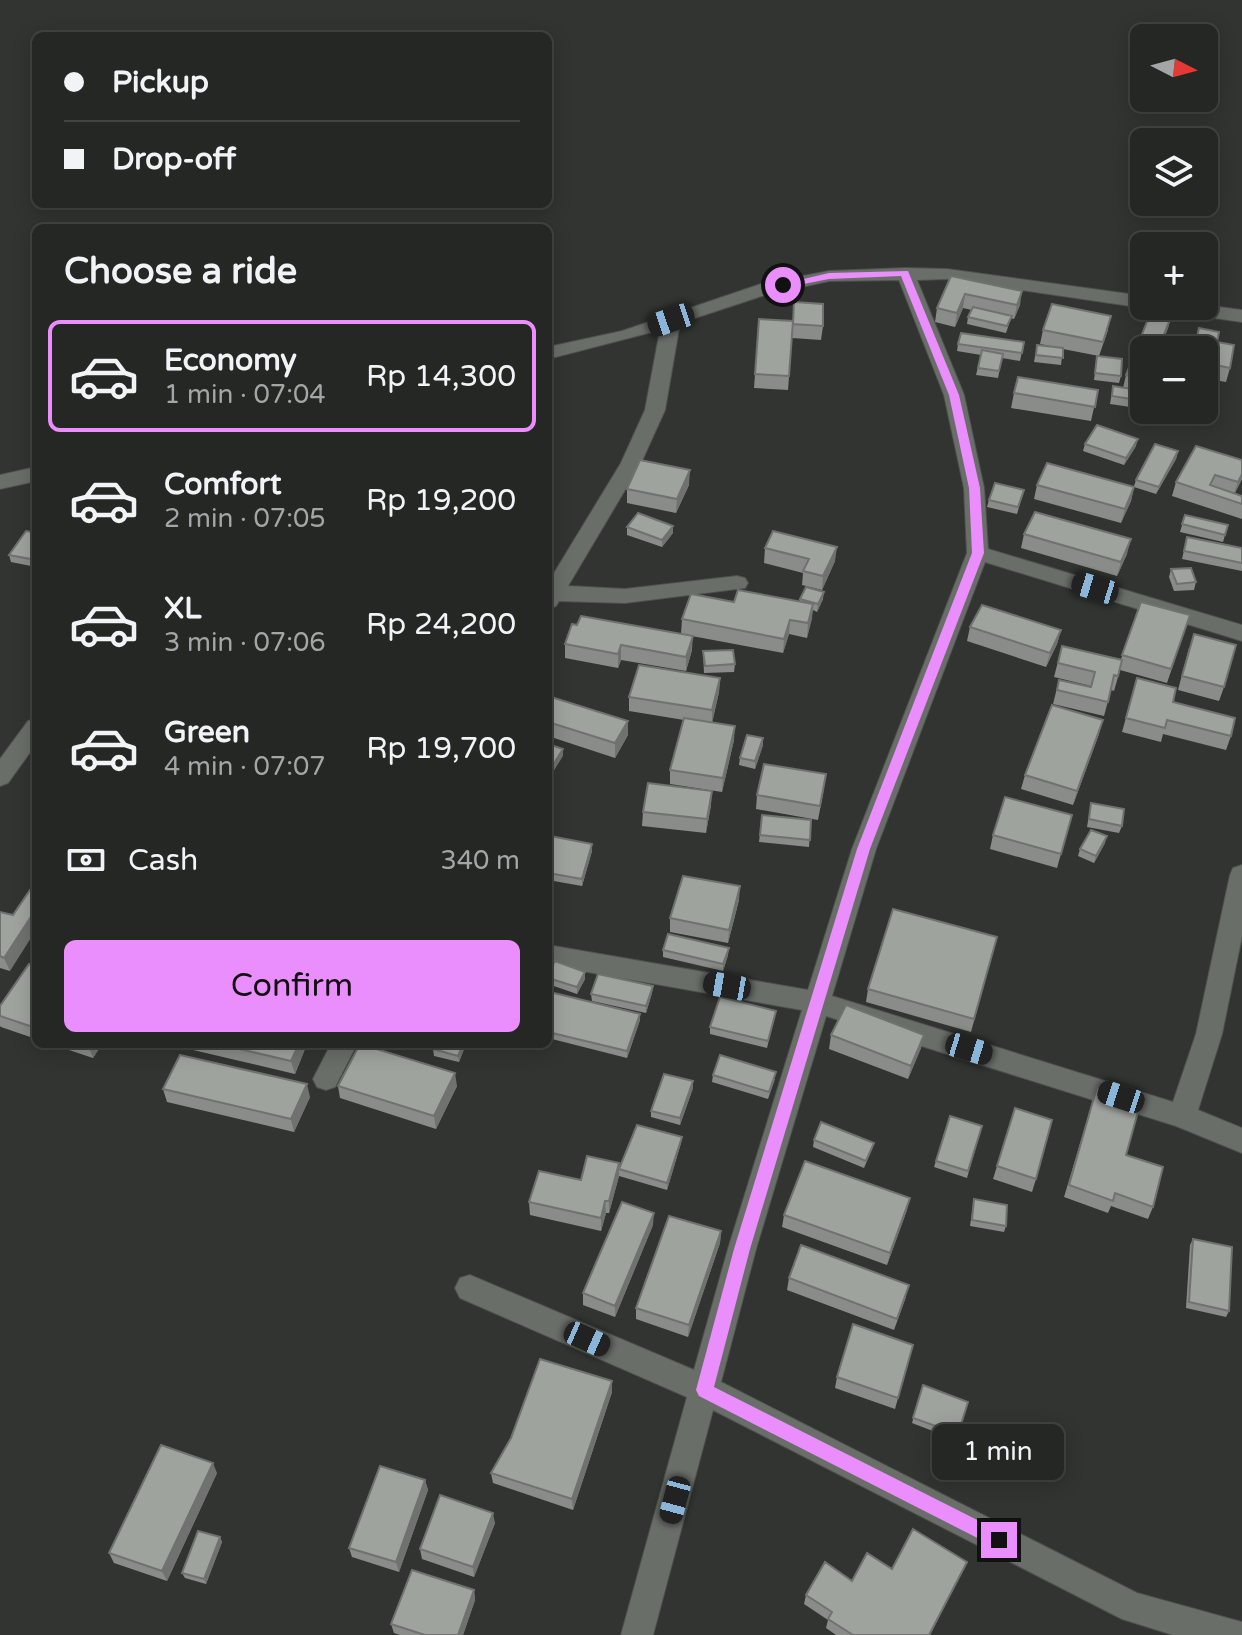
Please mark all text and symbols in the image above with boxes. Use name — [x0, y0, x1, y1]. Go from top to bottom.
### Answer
north arrow — [1130, 24, 1218, 112]
map controls — [1130, 24, 1218, 424]
text: Pickup — [112, 64, 209, 101]
button: layers — [1130, 128, 1218, 216]
text: Drop-off — [112, 141, 236, 178]
button: + — [1130, 232, 1218, 320]
text: Choose a ride — [64, 250, 297, 293]
route start — [765, 267, 801, 303]
car — [644, 301, 698, 339]
button: − — [1130, 336, 1218, 424]
icon: car — [68, 340, 140, 412]
text: Economy — [164, 342, 297, 379]
text: Rp 14,300 — [366, 358, 516, 395]
text: 1 min · 07:04 — [164, 379, 326, 410]
icon: car — [68, 464, 140, 536]
text: Comfort — [164, 466, 282, 503]
text: Rp 19,200 — [366, 482, 516, 519]
text: 2 min · 07:05 — [164, 503, 326, 534]
car — [1069, 570, 1121, 606]
icon: car — [68, 588, 140, 660]
text: XL — [164, 590, 201, 627]
text: Rp 24,200 — [366, 606, 516, 643]
text: 3 min · 07:06 — [164, 627, 326, 658]
icon: car — [68, 712, 140, 784]
text: Green — [164, 714, 250, 751]
text: Rp 19,700 — [366, 730, 516, 767]
text: 4 min · 07:07 — [164, 751, 326, 782]
icon: cash — [64, 838, 108, 882]
text: Cash — [128, 842, 198, 879]
text: 340 m — [440, 845, 520, 876]
button: Confirm — [64, 940, 520, 1032]
car — [701, 970, 753, 1002]
car — [943, 1031, 995, 1067]
car — [1094, 1078, 1148, 1116]
car — [560, 1318, 614, 1360]
callout: 1 min — [933, 1424, 1065, 1480]
text: 1 min — [963, 1436, 1033, 1467]
car — [657, 1474, 693, 1526]
route end — [981, 1522, 1017, 1558]

